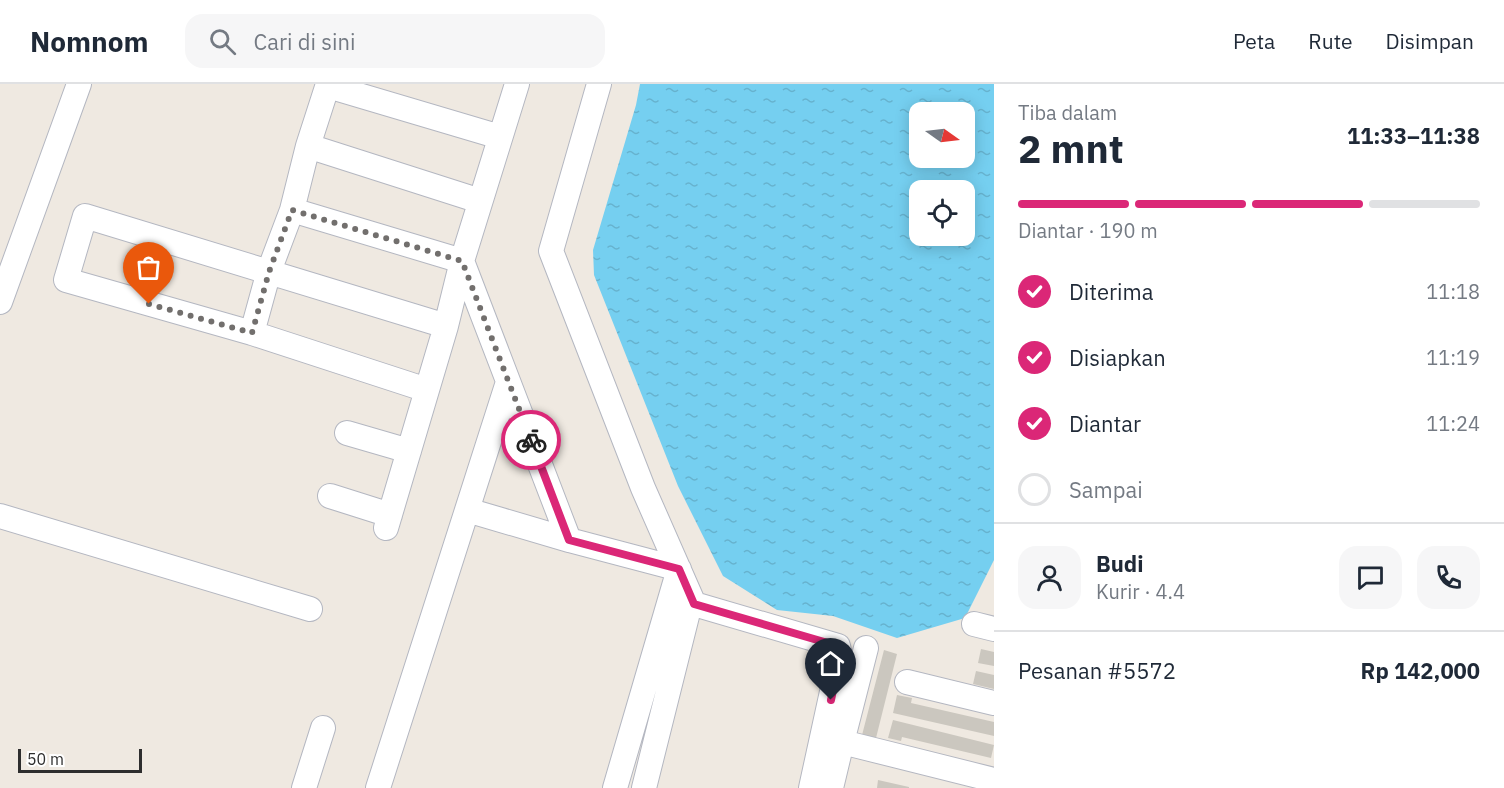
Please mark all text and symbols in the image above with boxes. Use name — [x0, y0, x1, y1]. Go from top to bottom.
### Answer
search box — [185, 14, 605, 68]
text: Nomnom — [30, 23, 149, 60]
icon: search — [206, 25, 239, 58]
text: Cari di sini — [254, 27, 355, 56]
text: Peta — [1233, 27, 1275, 55]
text: Rute — [1308, 27, 1353, 55]
text: Disimpan — [1386, 27, 1474, 55]
text: Tiba dalam — [1018, 99, 1117, 126]
north arrow — [909, 102, 975, 168]
map controls — [909, 102, 975, 246]
text: 11:33–11:38 — [1347, 121, 1480, 150]
text: 2 mnt — [1018, 123, 1124, 174]
button: locate — [909, 180, 975, 246]
text: Diantar · 190 m — [1018, 217, 1158, 244]
pin — [123, 242, 174, 304]
icon: bag — [132, 251, 165, 284]
icon: check — [1018, 275, 1051, 308]
text: Diterima — [1069, 277, 1154, 306]
text: 11:18 — [1426, 278, 1480, 305]
icon: check — [1018, 341, 1051, 374]
text: Disiapkan — [1069, 343, 1166, 372]
text: 11:19 — [1426, 344, 1480, 371]
icon: check — [1018, 407, 1051, 440]
text: Diantar — [1069, 409, 1141, 438]
courier — [501, 410, 561, 470]
text: 11:24 — [1426, 410, 1480, 437]
icon: bike — [515, 424, 548, 457]
text: Sampai — [1069, 475, 1143, 504]
button: person — [1018, 546, 1081, 609]
button: chat — [1339, 546, 1402, 609]
button: phone — [1417, 546, 1480, 609]
text: Budi — [1096, 549, 1143, 578]
text: Kurir · 4.4 — [1096, 578, 1185, 605]
pin — [805, 638, 856, 700]
icon: home — [814, 647, 847, 680]
text: Pesanan #5572 — [1018, 656, 1176, 685]
text: Rp 142,000 — [1361, 656, 1480, 685]
scale bar — [18, 746, 142, 774]
text: 50 m — [27, 749, 64, 769]

